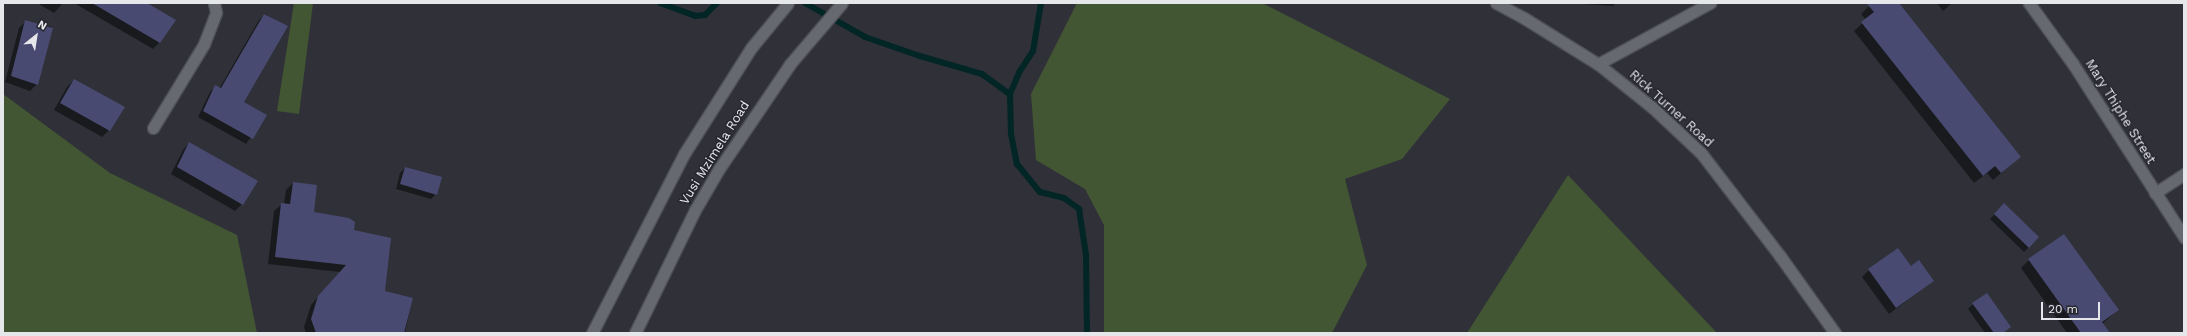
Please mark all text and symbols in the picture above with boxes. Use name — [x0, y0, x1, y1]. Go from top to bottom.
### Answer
north arrow — [16, 16, 56, 56]
text: N — [35, 18, 49, 33]
street label: Mary Thiphe Street — [2081, 56, 2159, 168]
street label: Rick Turner Road — [1625, 67, 1717, 151]
street label: Vusi Mzimela Road — [677, 98, 753, 208]
scale bar — [2043, 294, 2102, 320]
text: 20 m — [2048, 302, 2078, 316]

